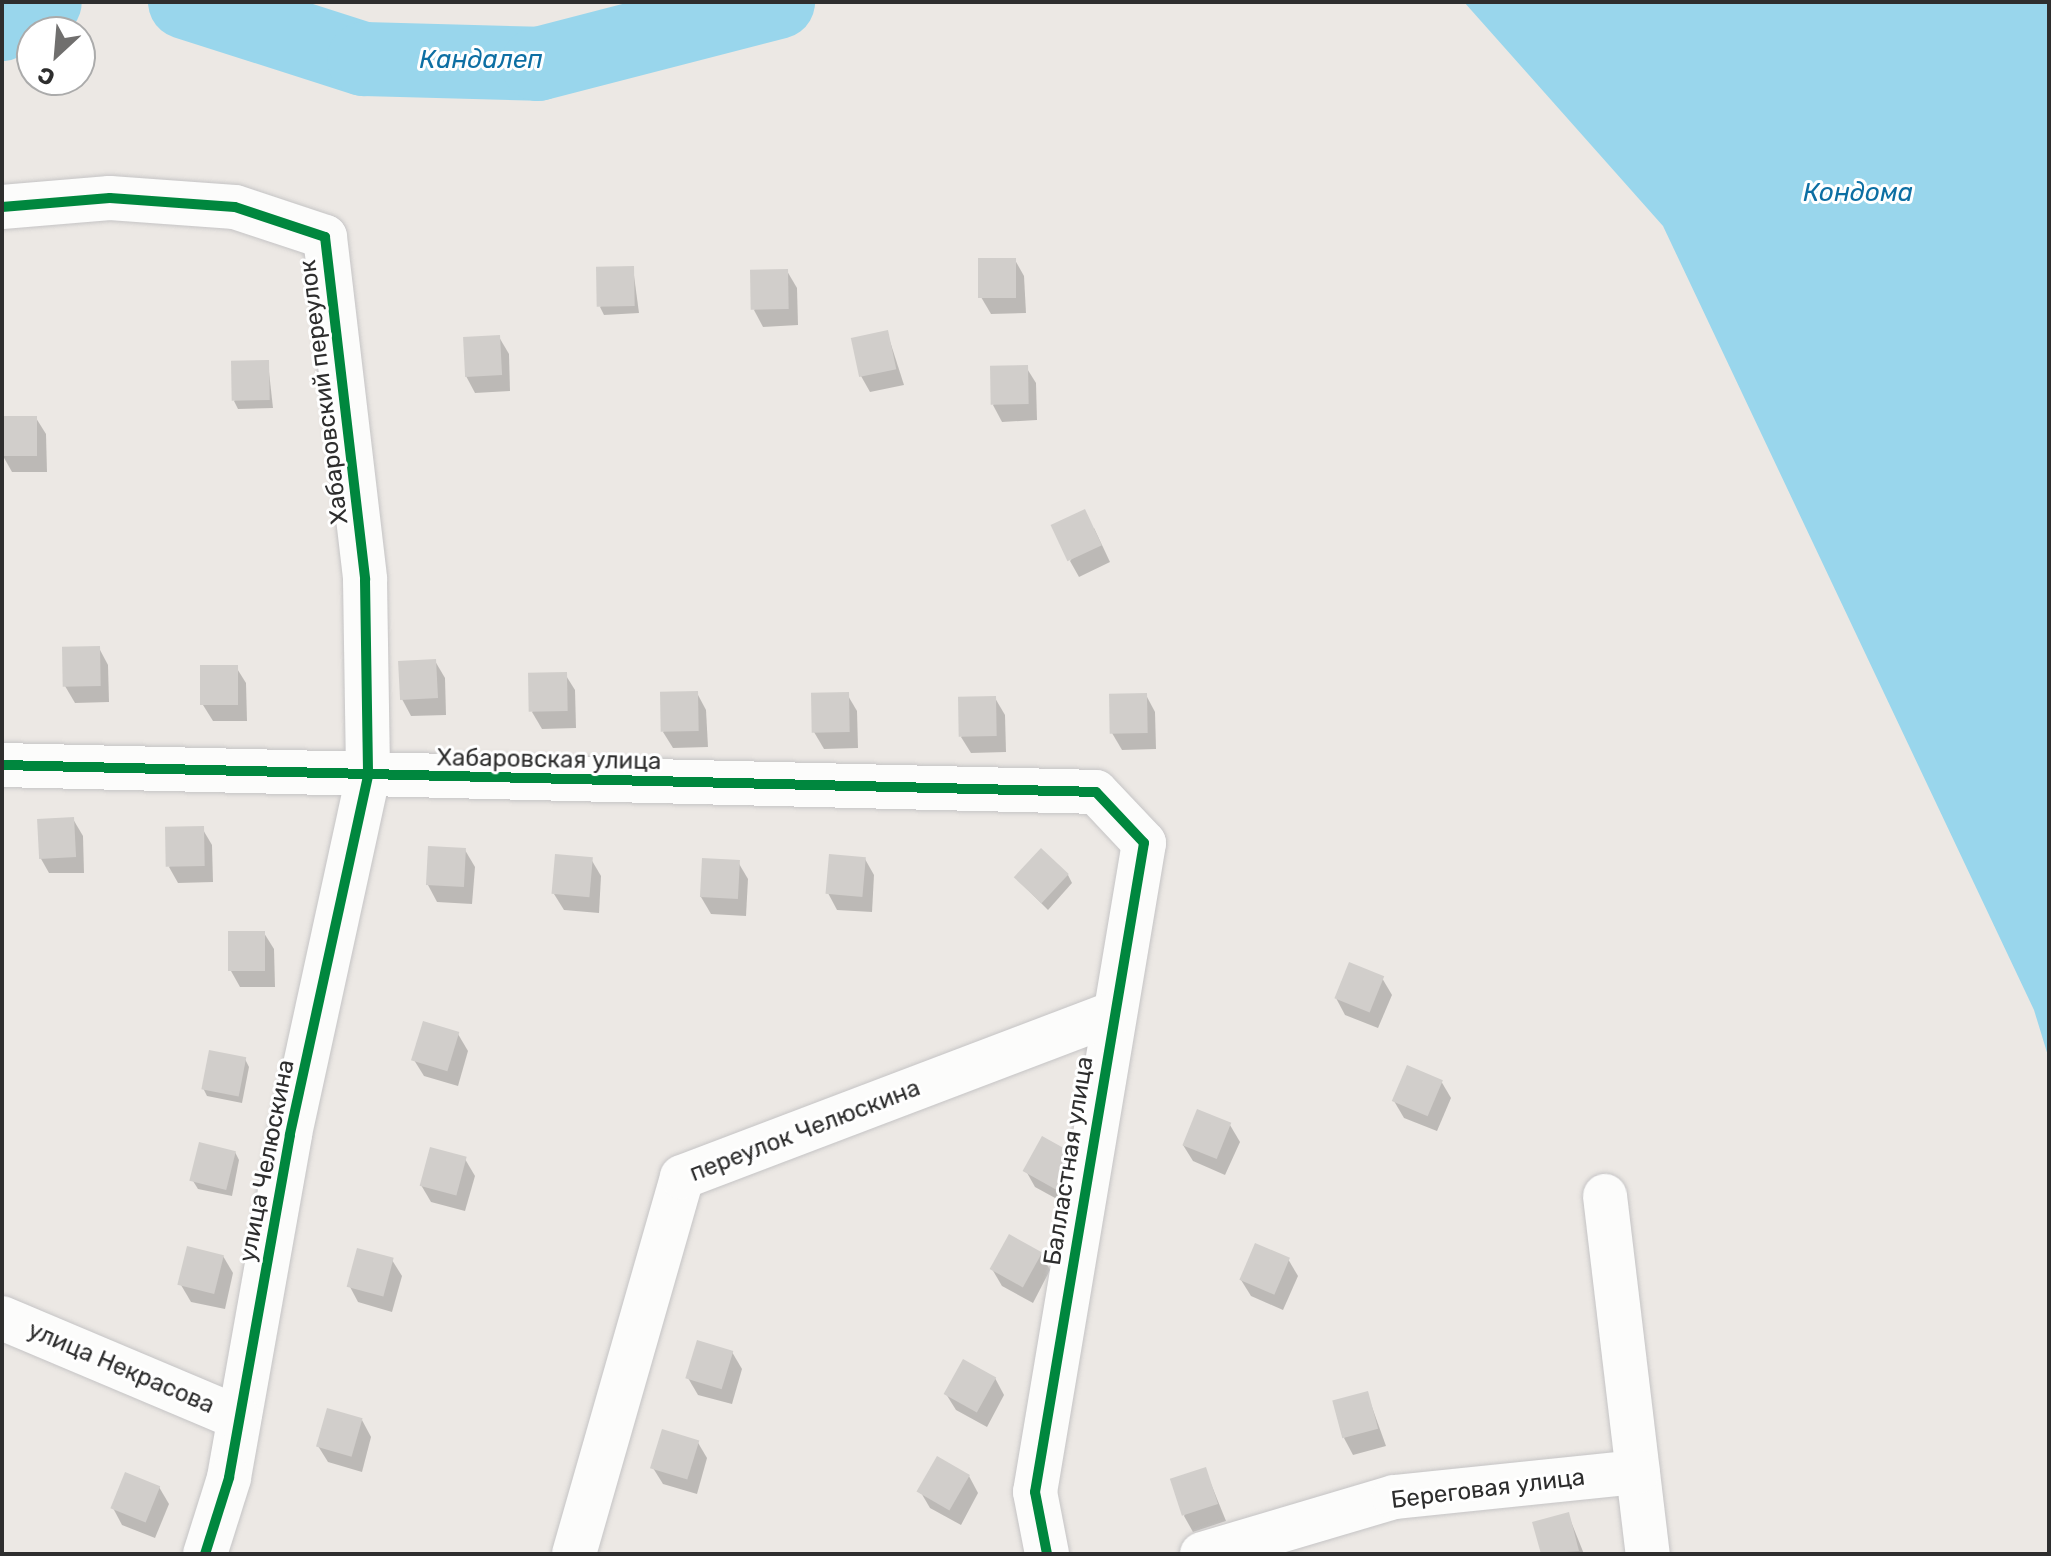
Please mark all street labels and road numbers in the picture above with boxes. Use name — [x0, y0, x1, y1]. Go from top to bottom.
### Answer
street label: Хабаровский переулок — [293, 258, 355, 526]
street label: Хабаровская улица — [437, 744, 661, 776]
street label: Балластная улица — [1038, 1055, 1100, 1267]
street label: улица Челюскина — [233, 1057, 301, 1265]
street label: переулок Челюскина — [686, 1074, 924, 1188]
street label: улица Некрасова — [23, 1316, 219, 1420]
street label: Береговая улица — [1389, 1463, 1587, 1515]

